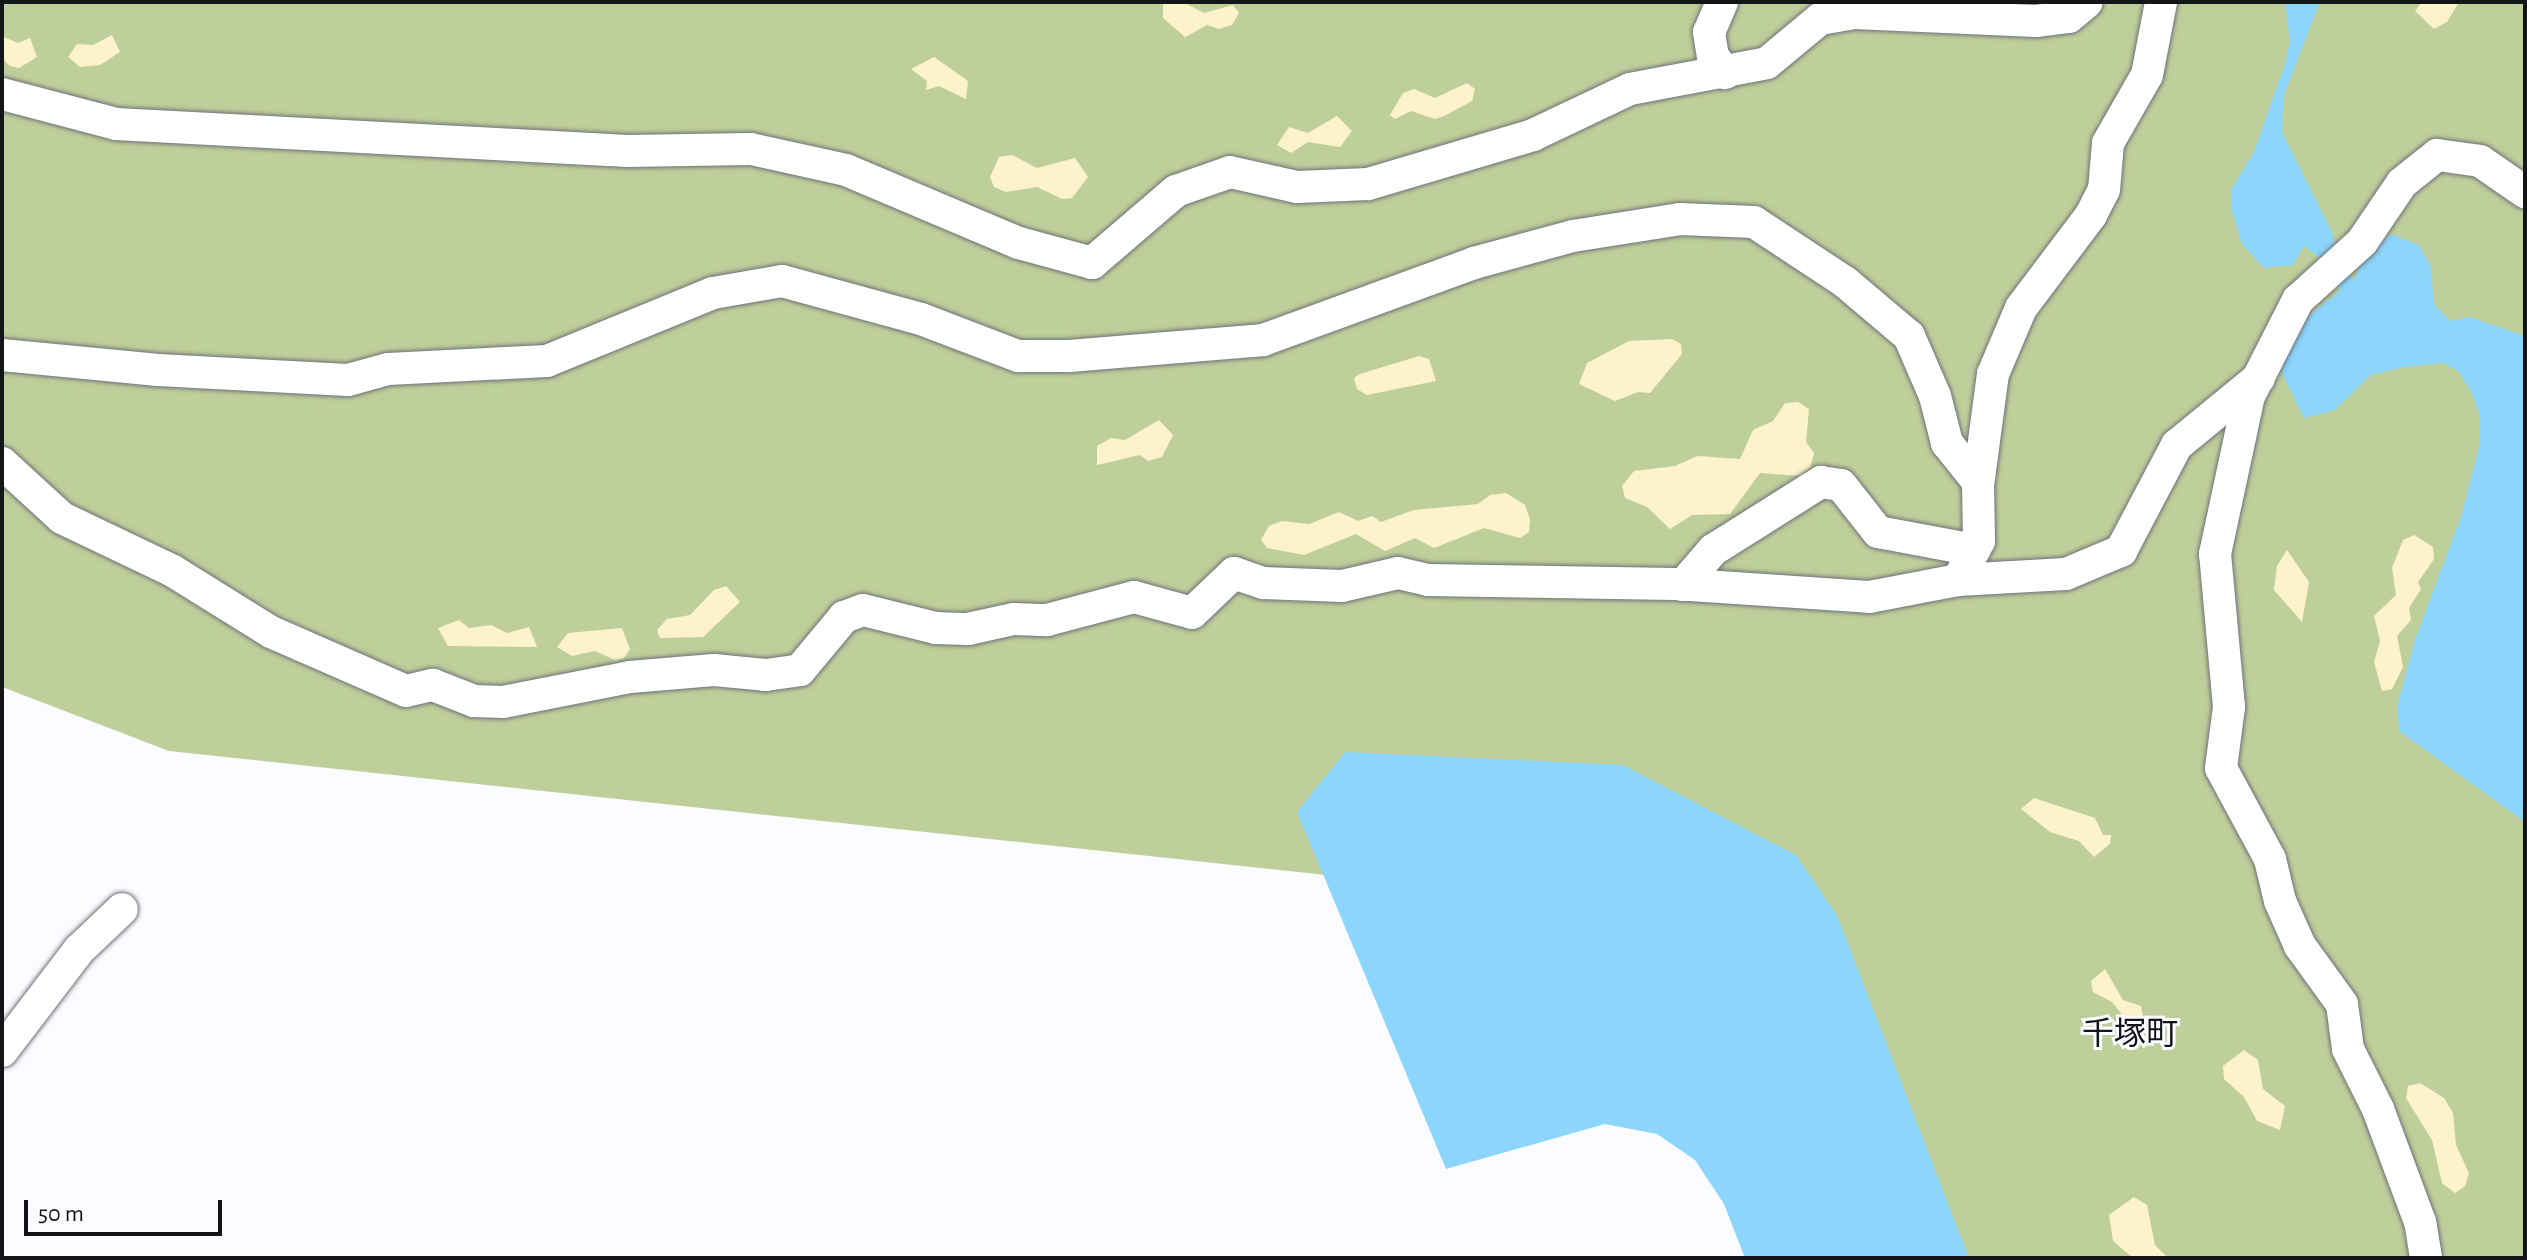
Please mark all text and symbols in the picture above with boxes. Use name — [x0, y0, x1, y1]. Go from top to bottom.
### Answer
district label: 千塚町 — [2082, 1015, 2178, 1053]
scale bar — [28, 1184, 226, 1234]
text: 50 m — [38, 1202, 84, 1226]

